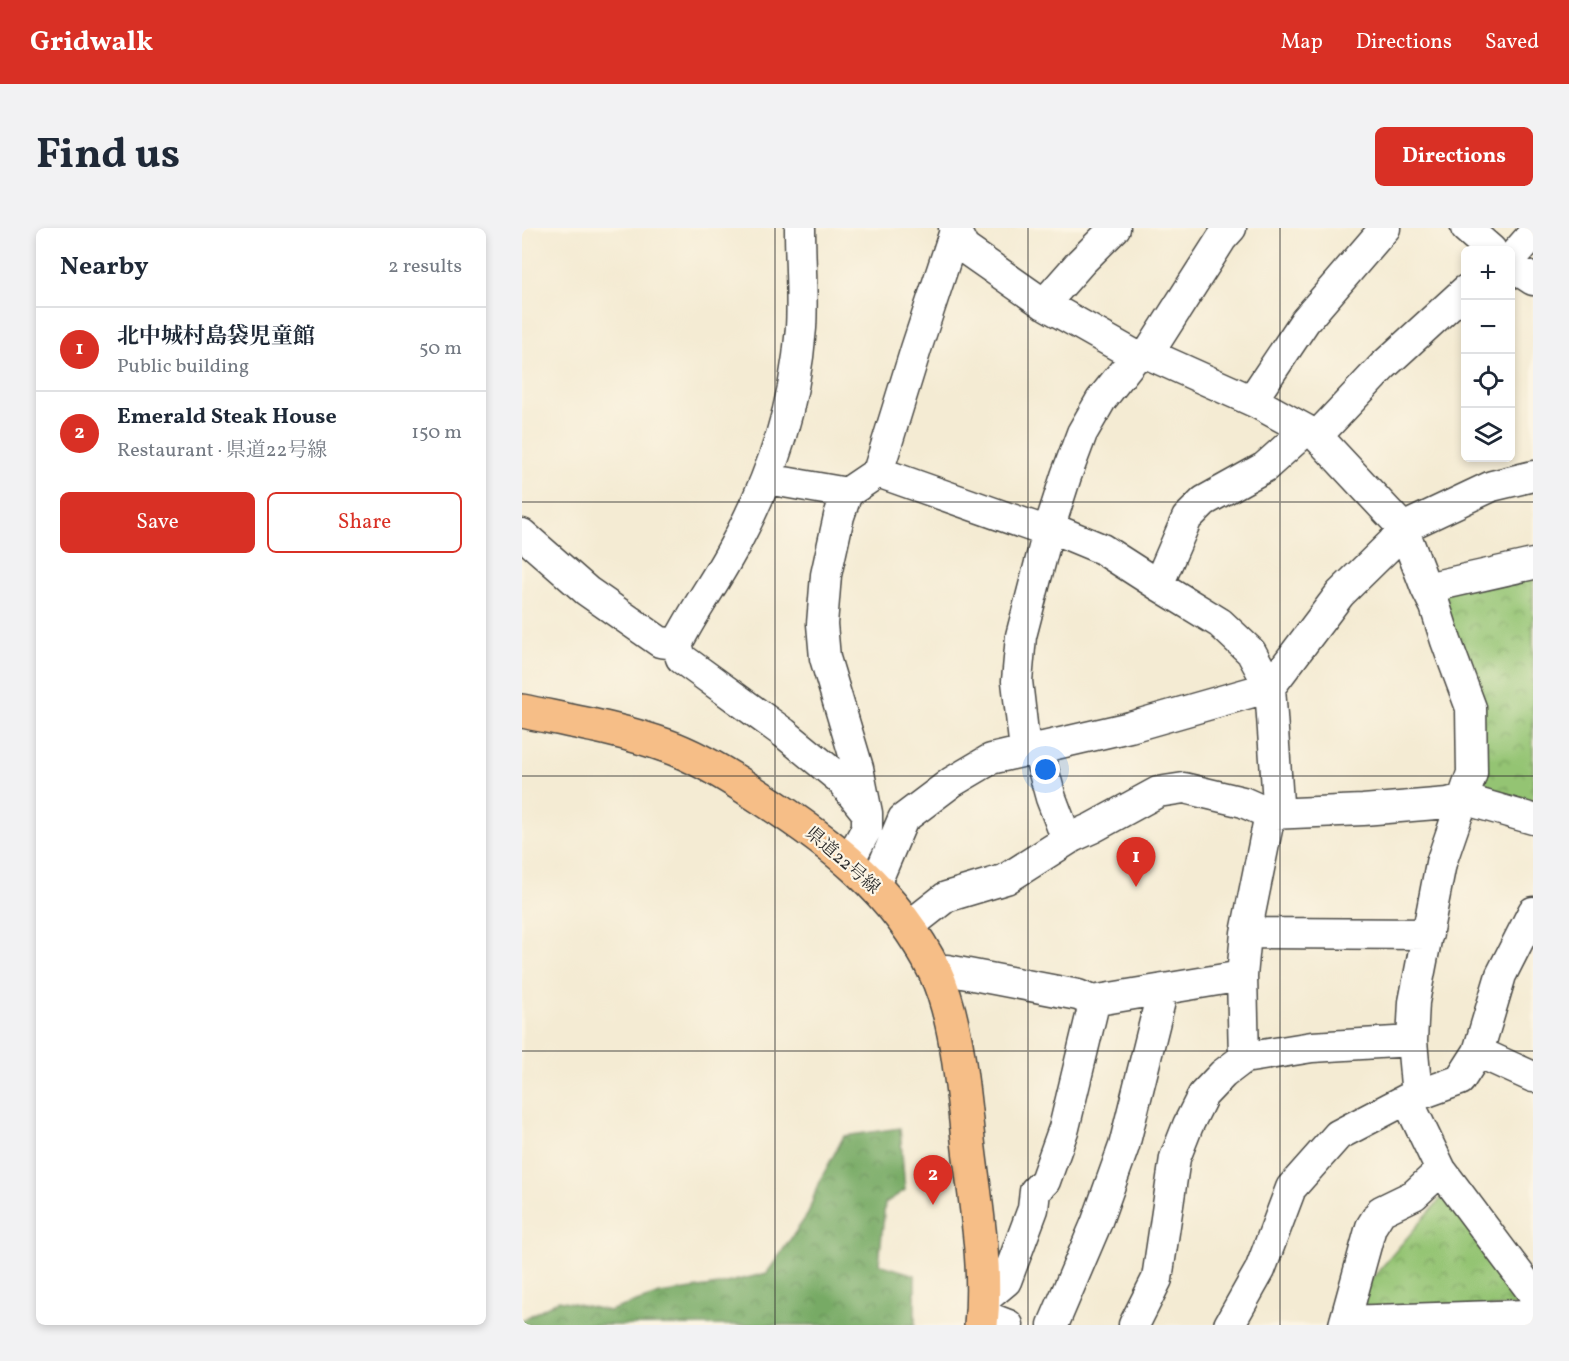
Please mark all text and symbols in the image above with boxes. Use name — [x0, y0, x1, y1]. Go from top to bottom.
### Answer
text: Gridwalk — [30, 23, 153, 62]
text: Map — [1281, 28, 1323, 57]
text: Directions — [1356, 28, 1452, 57]
text: Saved — [1485, 28, 1539, 57]
text: Find us — [36, 127, 180, 186]
button: Directions — [1375, 127, 1533, 186]
map controls — [1461, 246, 1515, 462]
button: + — [1461, 246, 1515, 300]
text: Nearby — [60, 249, 149, 285]
text: 2 results — [388, 253, 462, 281]
button: − — [1461, 300, 1515, 354]
text: 北中城村島袋児童館 — [117, 322, 315, 353]
text: 1 — [75, 335, 84, 363]
text: 50 m — [419, 335, 462, 363]
text: Public building — [117, 353, 249, 381]
button: locate — [1461, 354, 1515, 408]
text: Emerald Steak House — [117, 402, 337, 433]
button: layers — [1461, 408, 1515, 462]
text: 2 — [74, 419, 85, 447]
text: 150 m — [411, 419, 462, 447]
text: Restaurant · 県道22号線 — [117, 437, 327, 465]
button: Save — [60, 492, 255, 553]
button: Share — [267, 492, 462, 553]
your location — [1031, 755, 1060, 784]
street label: 県道22号線 — [799, 822, 885, 901]
pin: 1 — [1116, 838, 1156, 887]
pin: 2 — [914, 1156, 952, 1205]

